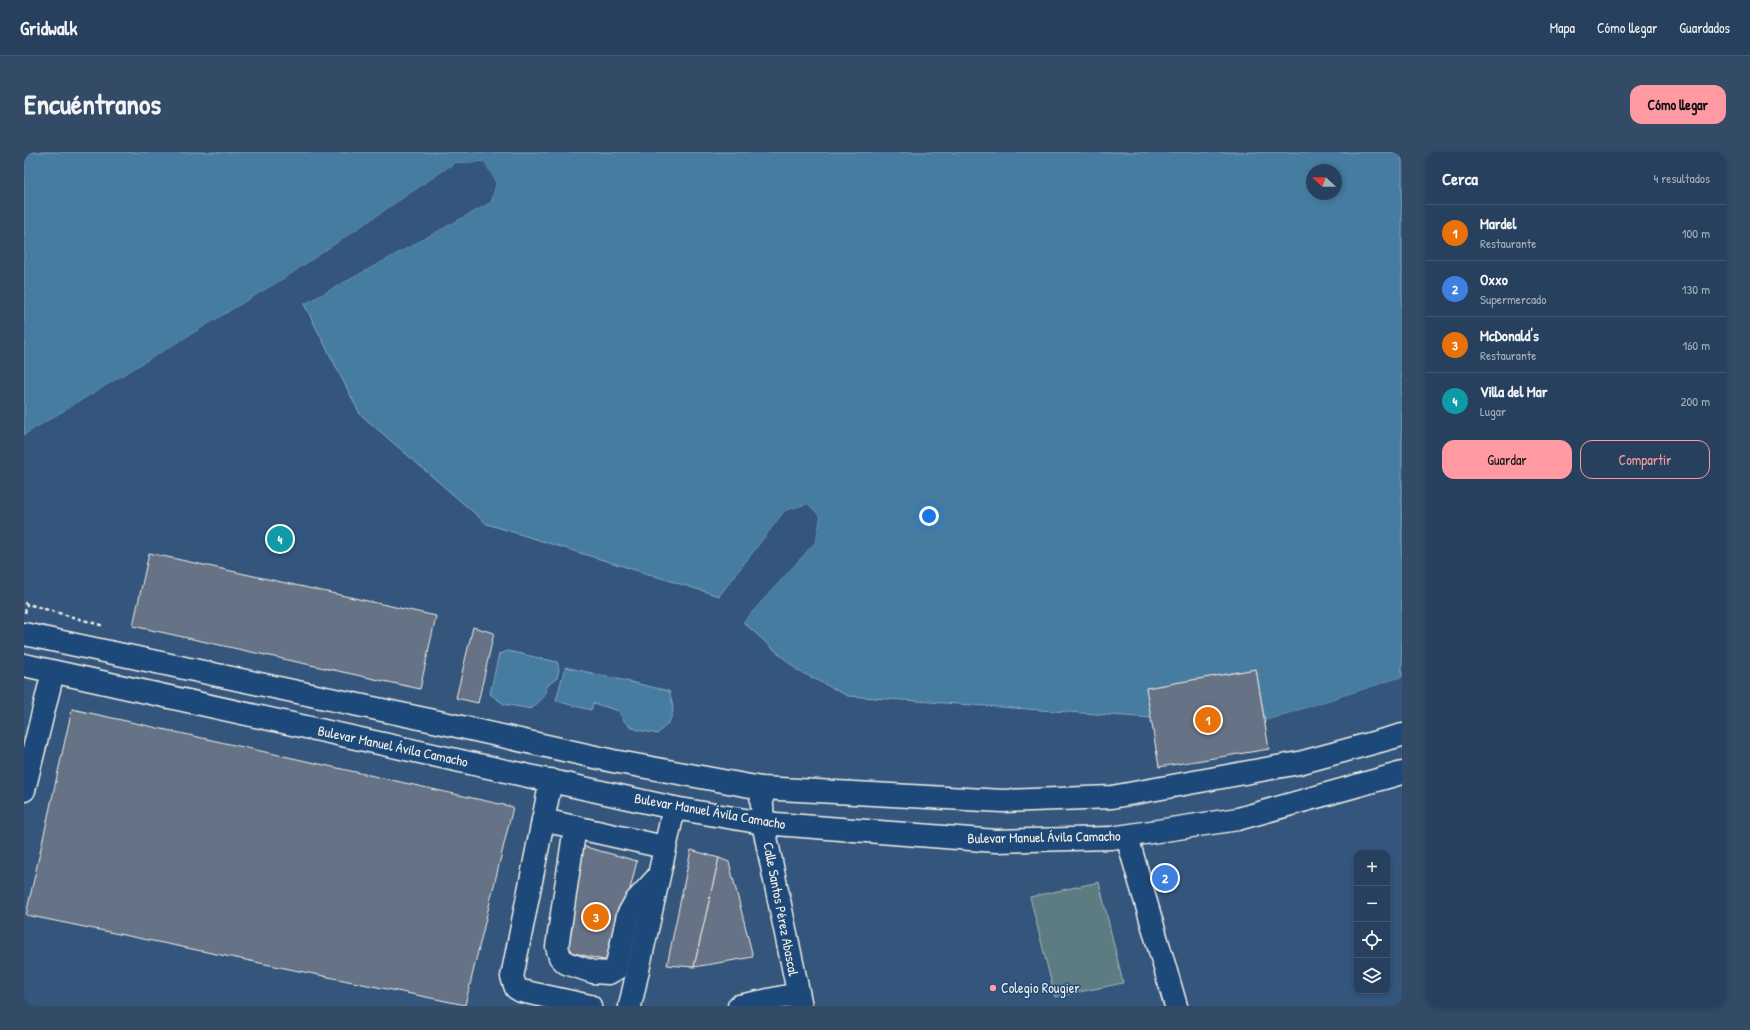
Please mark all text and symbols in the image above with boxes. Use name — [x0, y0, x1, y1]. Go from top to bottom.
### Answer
text: Gridwalk — [20, 15, 77, 41]
text: Mapa — [1550, 18, 1575, 37]
text: Cómo llegar — [1597, 18, 1657, 37]
text: Guardados — [1679, 18, 1730, 37]
text: Encuéntranos — [24, 85, 161, 123]
button: Cómo llegar — [1630, 85, 1726, 124]
north arrow — [1306, 164, 1342, 200]
text: Cerca — [1442, 167, 1478, 190]
text: 4 resultados — [1653, 169, 1710, 187]
text: Mardel — [1480, 213, 1516, 234]
text: 1 — [1453, 224, 1457, 242]
text: 100 m — [1682, 224, 1710, 242]
text: Restaurante — [1480, 234, 1536, 252]
text: Oxxo — [1480, 269, 1508, 290]
text: 2 — [1452, 280, 1458, 298]
text: 130 m — [1682, 280, 1710, 298]
text: Supermercado — [1480, 290, 1546, 308]
text: McDonald's — [1480, 325, 1539, 346]
text: 3 — [1452, 336, 1458, 354]
text: 160 m — [1682, 336, 1710, 354]
text: Restaurante — [1480, 346, 1536, 364]
text: Villa del Mar — [1480, 381, 1547, 402]
text: 4 — [1453, 392, 1457, 410]
text: 200 m — [1680, 392, 1710, 410]
text: Lugar — [1480, 402, 1506, 420]
button: Guardar — [1442, 440, 1572, 479]
button: Compartir — [1580, 440, 1710, 479]
your location — [919, 506, 939, 526]
pin: 4 — [267, 524, 293, 554]
pin: 1 — [1195, 705, 1221, 735]
street label: Bulevar Manuel Ávila Camacho — [316, 720, 470, 771]
street label: Bulevar Manuel Ávila Camacho — [633, 788, 787, 833]
street label: Bulevar Manuel Ávila Camacho — [967, 826, 1121, 847]
street label: Calle Santos Pérez Abascal — [759, 840, 804, 978]
map controls — [1354, 850, 1390, 994]
button: + — [1354, 850, 1390, 886]
pin: 2 — [1152, 863, 1178, 893]
button: − — [1354, 886, 1390, 922]
pin: 3 — [583, 902, 609, 932]
button: locate — [1354, 922, 1390, 958]
button: layers — [1354, 958, 1390, 994]
place label: Colegio Rougier — [1001, 978, 1080, 998]
marker: Colegio Rougier — [988, 983, 998, 993]

